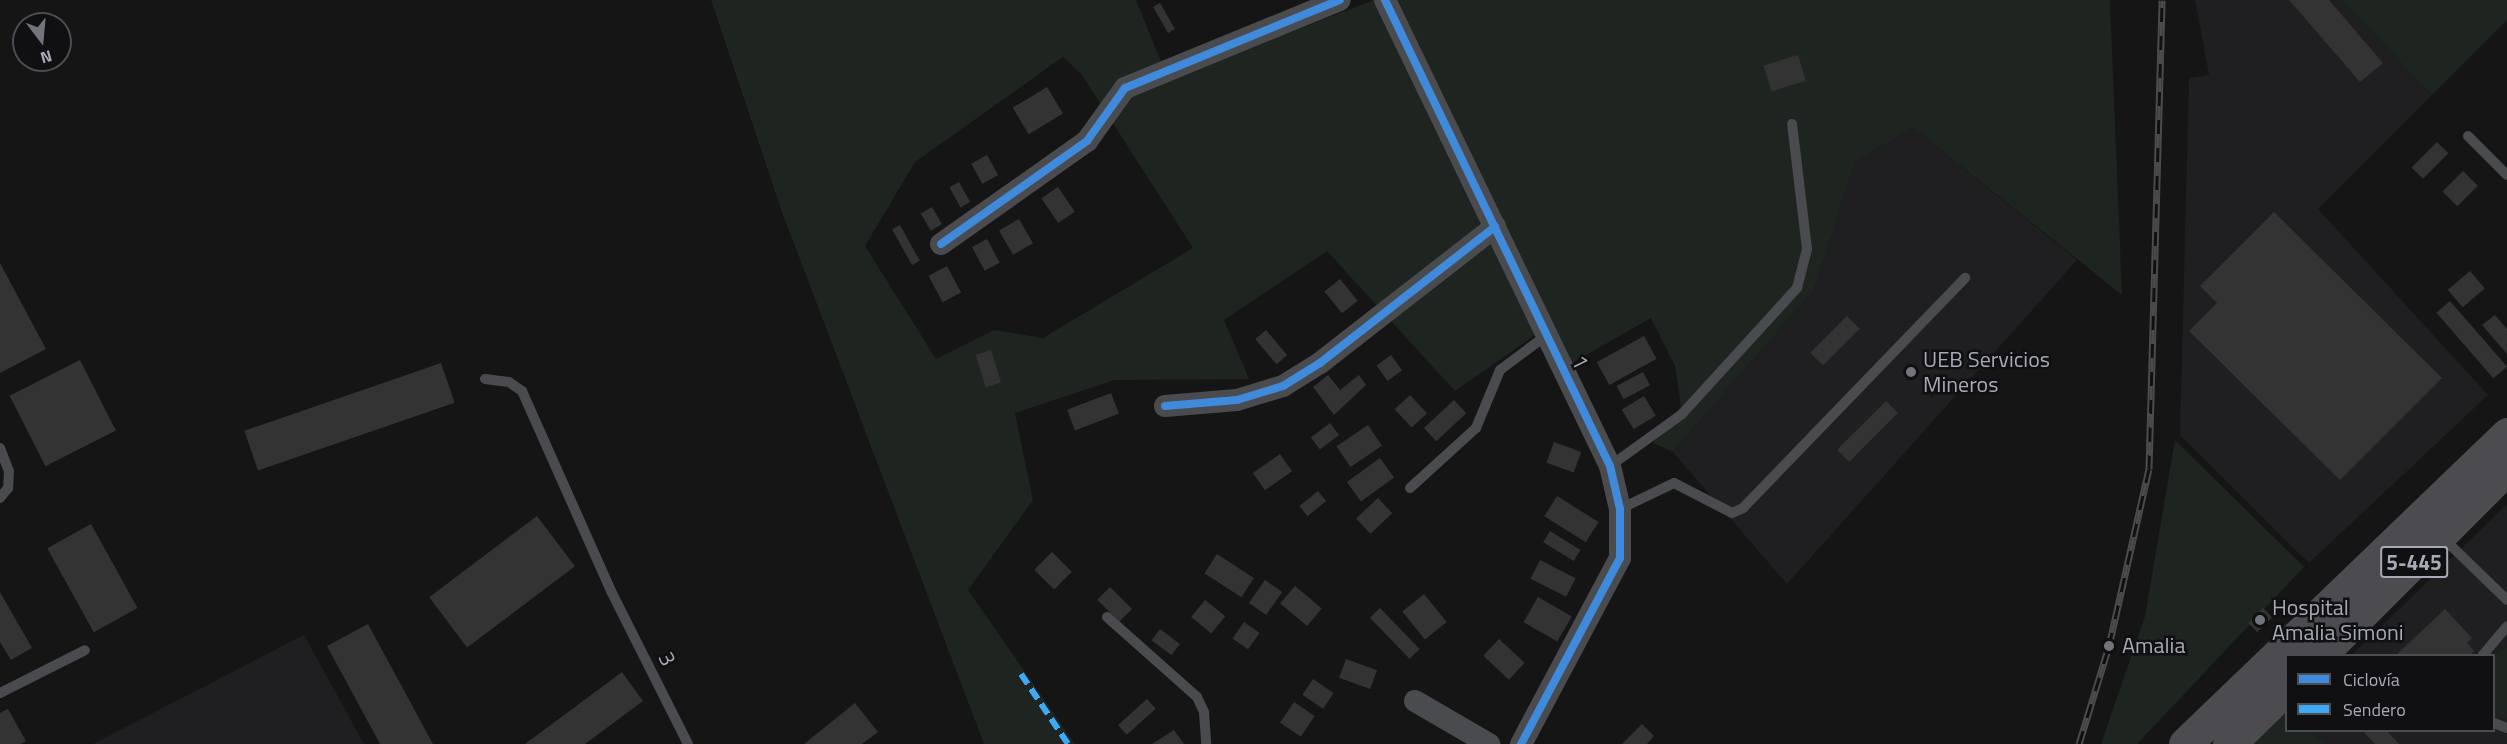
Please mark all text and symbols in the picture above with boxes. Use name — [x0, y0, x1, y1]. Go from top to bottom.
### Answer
north arrow — [12, 12, 72, 72]
text: N — [38, 44, 55, 70]
place label: UEB Servicios Mineros — [1923, 346, 2050, 398]
street label: 1 — [1565, 351, 1595, 373]
marker: UEB Servicios Mineros — [1904, 365, 1918, 379]
road number: 5-445 — [2380, 544, 2448, 580]
place label: Hospital Amalia Simoni — [2272, 594, 2404, 646]
marker: Hospital Amalia Simoni — [2253, 613, 2267, 627]
place label: Amalia — [2122, 633, 2185, 659]
marker: Amalia — [2100, 637, 2118, 655]
street label: 3 — [652, 648, 682, 670]
legend — [2285, 654, 2495, 732]
text: Ciclovía — [2343, 666, 2400, 693]
text: Sendero — [2343, 696, 2406, 723]

